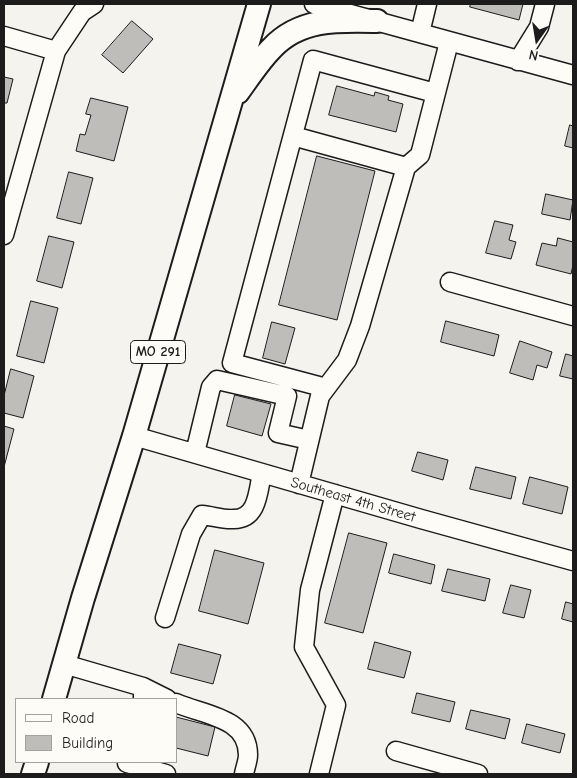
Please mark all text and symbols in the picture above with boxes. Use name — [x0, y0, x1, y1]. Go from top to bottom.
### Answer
north arrow — [512, 15, 562, 65]
text: N — [527, 46, 540, 64]
road number: MO 291 — [130, 341, 186, 364]
street label: Southeast 4th Street — [288, 474, 418, 526]
legend — [15, 698, 178, 763]
text: Road — [62, 709, 94, 727]
text: Building — [62, 734, 113, 752]

